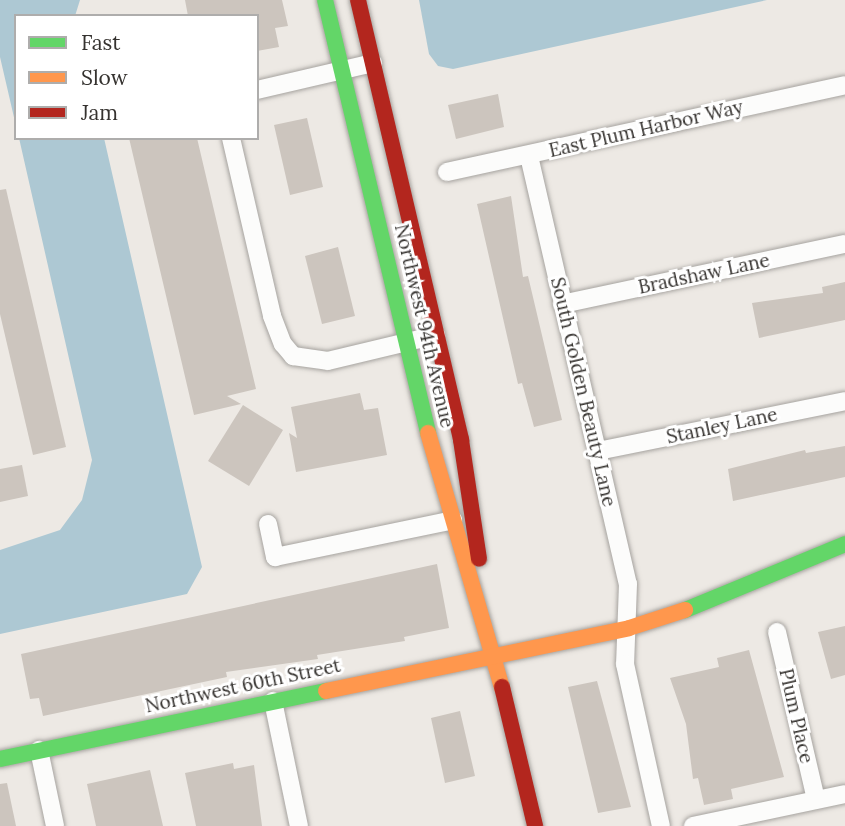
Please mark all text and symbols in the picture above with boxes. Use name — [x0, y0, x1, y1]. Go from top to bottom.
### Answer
legend — [14, 14, 259, 140]
text: Fast — [81, 29, 120, 56]
text: Slow — [81, 64, 128, 91]
street label: East Plum Harbor Way — [547, 96, 745, 162]
text: Jam — [81, 99, 118, 126]
street label: Northwest 94th Avenue — [389, 222, 459, 430]
street label: Bradshaw Lane — [636, 249, 772, 299]
street label: South Golden Beauty Lane — [546, 275, 620, 509]
street label: Stanley Lane — [664, 403, 780, 449]
street label: Northwest 60th Street — [143, 654, 343, 718]
street label: Plum Place — [774, 666, 818, 766]

